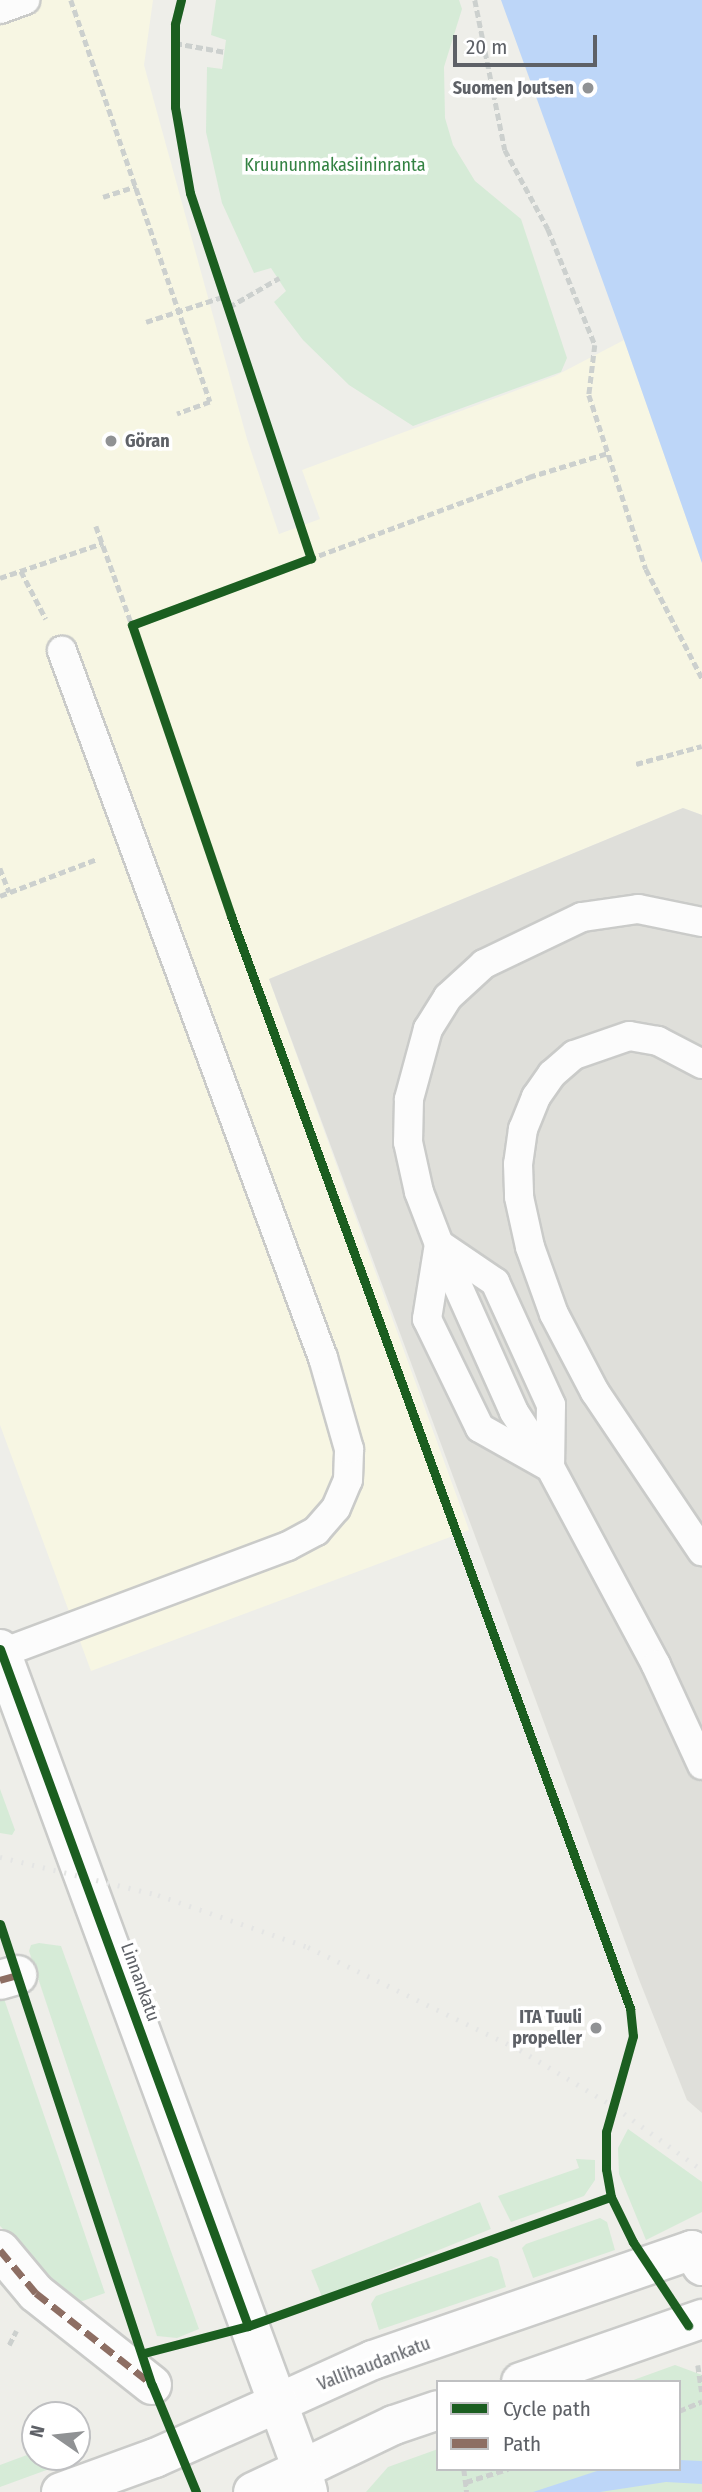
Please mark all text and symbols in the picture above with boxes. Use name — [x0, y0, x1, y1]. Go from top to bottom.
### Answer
scale bar — [457, 21, 600, 65]
text: 20 m — [466, 34, 507, 60]
place label: Suomen Joutsen — [453, 77, 574, 99]
marker: Suomen Joutsen — [580, 80, 596, 96]
park label: Kruununmakasiininranta — [244, 154, 426, 176]
place label: Göran — [125, 430, 170, 452]
marker: Göran — [103, 433, 119, 449]
street label: Linnankatu — [116, 1940, 164, 2024]
place label: ITA Tuuli propeller — [512, 2007, 582, 2050]
marker: ITA Tuuli propeller — [588, 2020, 604, 2036]
street label: Vallihaudankatu — [315, 2333, 433, 2395]
legend — [436, 2380, 681, 2471]
text: Cycle path — [503, 2396, 591, 2422]
north arrow — [21, 2401, 91, 2471]
text: N — [25, 2423, 50, 2440]
text: Path — [503, 2431, 541, 2457]

